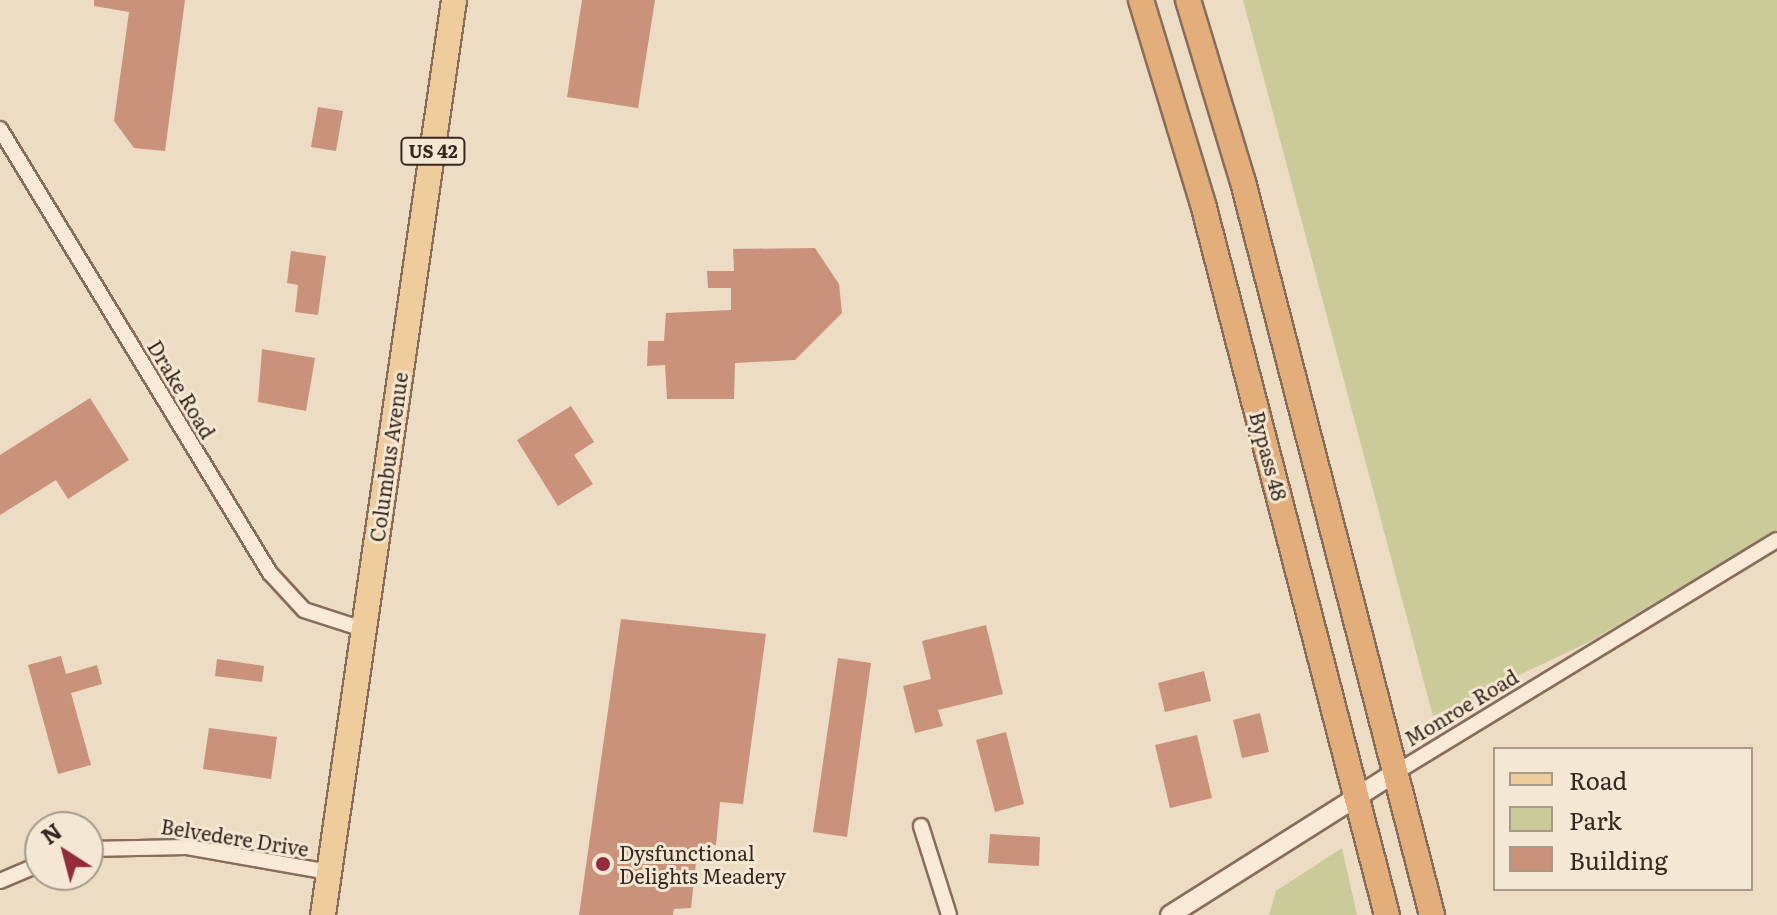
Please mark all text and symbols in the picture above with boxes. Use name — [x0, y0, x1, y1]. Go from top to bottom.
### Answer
road number: US 42 — [399, 137, 467, 165]
street label: Drake Road — [143, 335, 221, 443]
street label: Columbus Avenue — [364, 371, 412, 543]
street label: Bypass 48 — [1246, 409, 1292, 503]
street label: Monroe Road — [1400, 664, 1522, 750]
legend — [1493, 747, 1753, 891]
text: Road — [1569, 762, 1627, 797]
text: Park — [1569, 802, 1622, 837]
north arrow — [24, 811, 104, 891]
street label: Belvedere Drive — [159, 813, 311, 861]
text: N — [34, 814, 68, 852]
place label: Dysfunctional Delights Meadery — [619, 840, 786, 887]
text: Building — [1569, 842, 1668, 877]
marker: Dysfunctional Delights Meadery — [594, 855, 612, 873]

